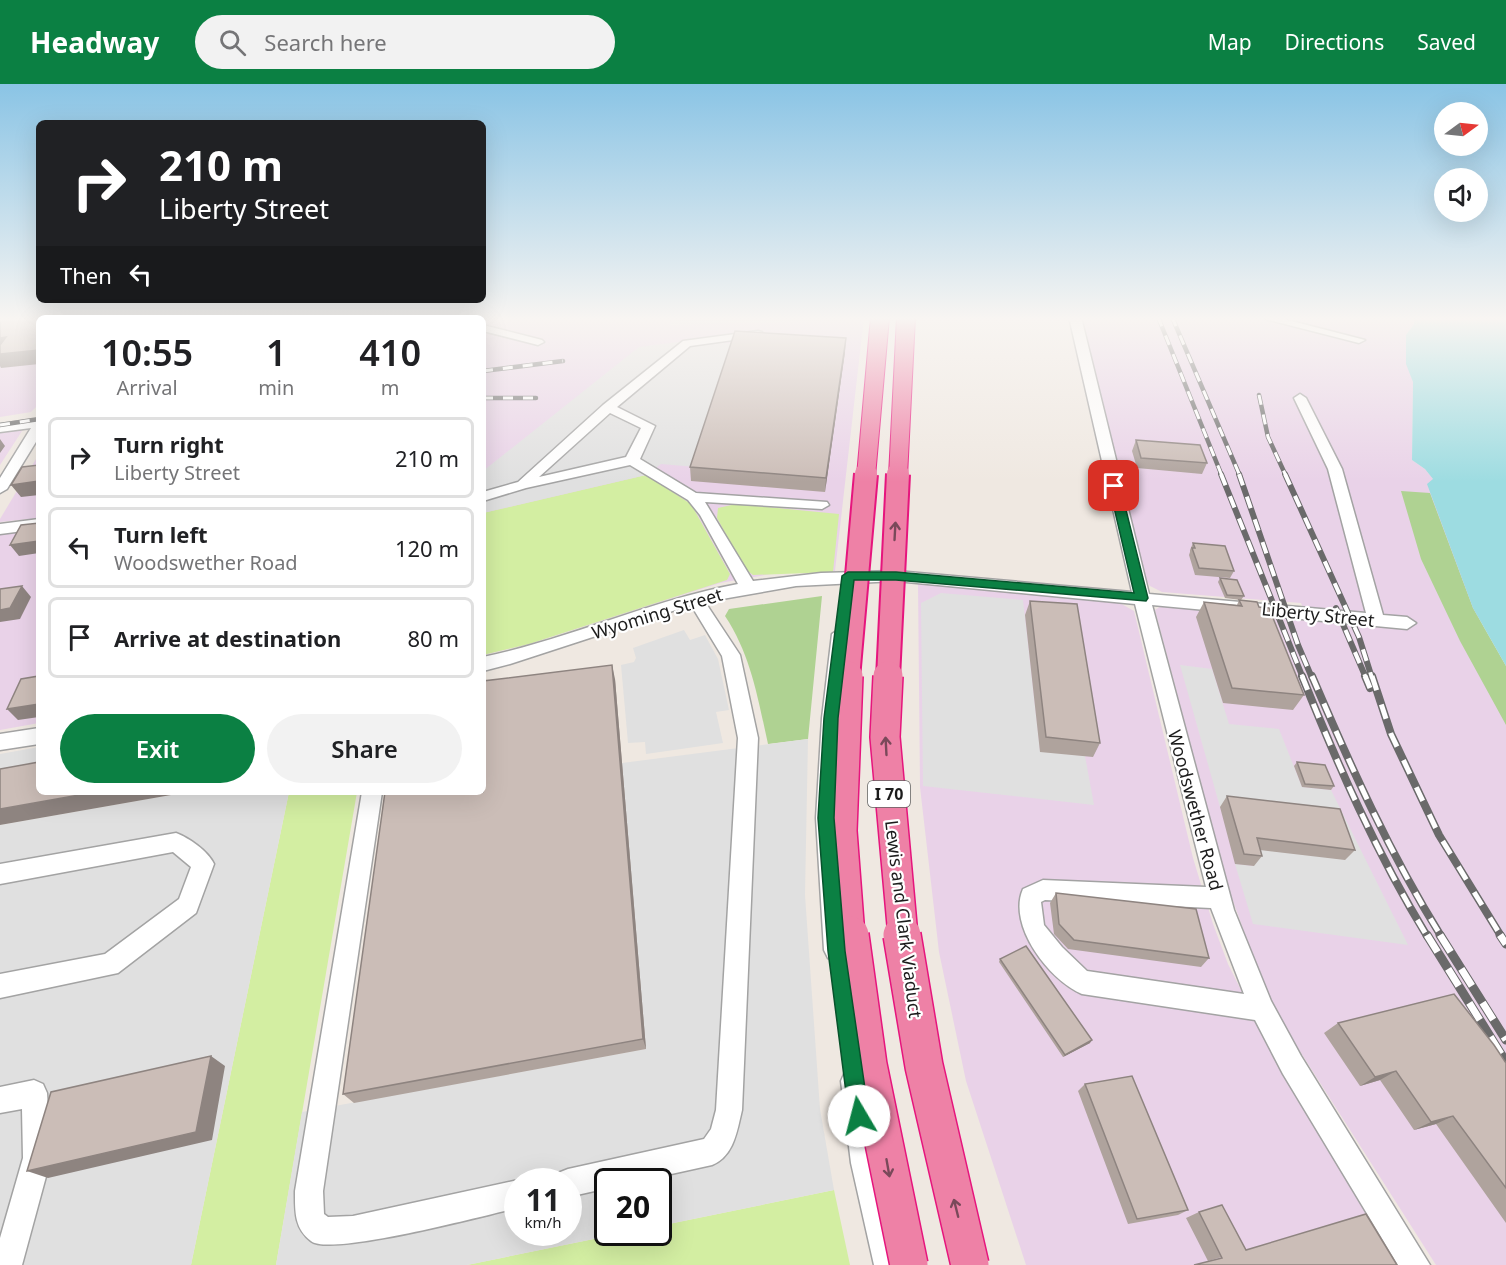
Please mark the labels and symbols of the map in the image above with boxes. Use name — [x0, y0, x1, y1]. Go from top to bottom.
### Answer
north arrow — [1434, 102, 1488, 156]
pin — [1088, 460, 1139, 511]
one-way arrow — [890, 521, 901, 541]
street label: Wyoming Street — [589, 582, 726, 644]
street label: Liberty Street — [1260, 596, 1376, 632]
street label: Woodswether Road — [1163, 727, 1229, 893]
one-way arrow — [880, 737, 891, 757]
road number: I 70 — [868, 781, 910, 807]
street label: Lewis and Clark Viaduct — [880, 819, 928, 1020]
position arrow — [827, 1084, 891, 1148]
one-way arrow — [883, 1158, 894, 1177]
speed limit sign: 20 — [594, 1168, 672, 1246]
one-way arrow — [950, 1199, 962, 1218]

